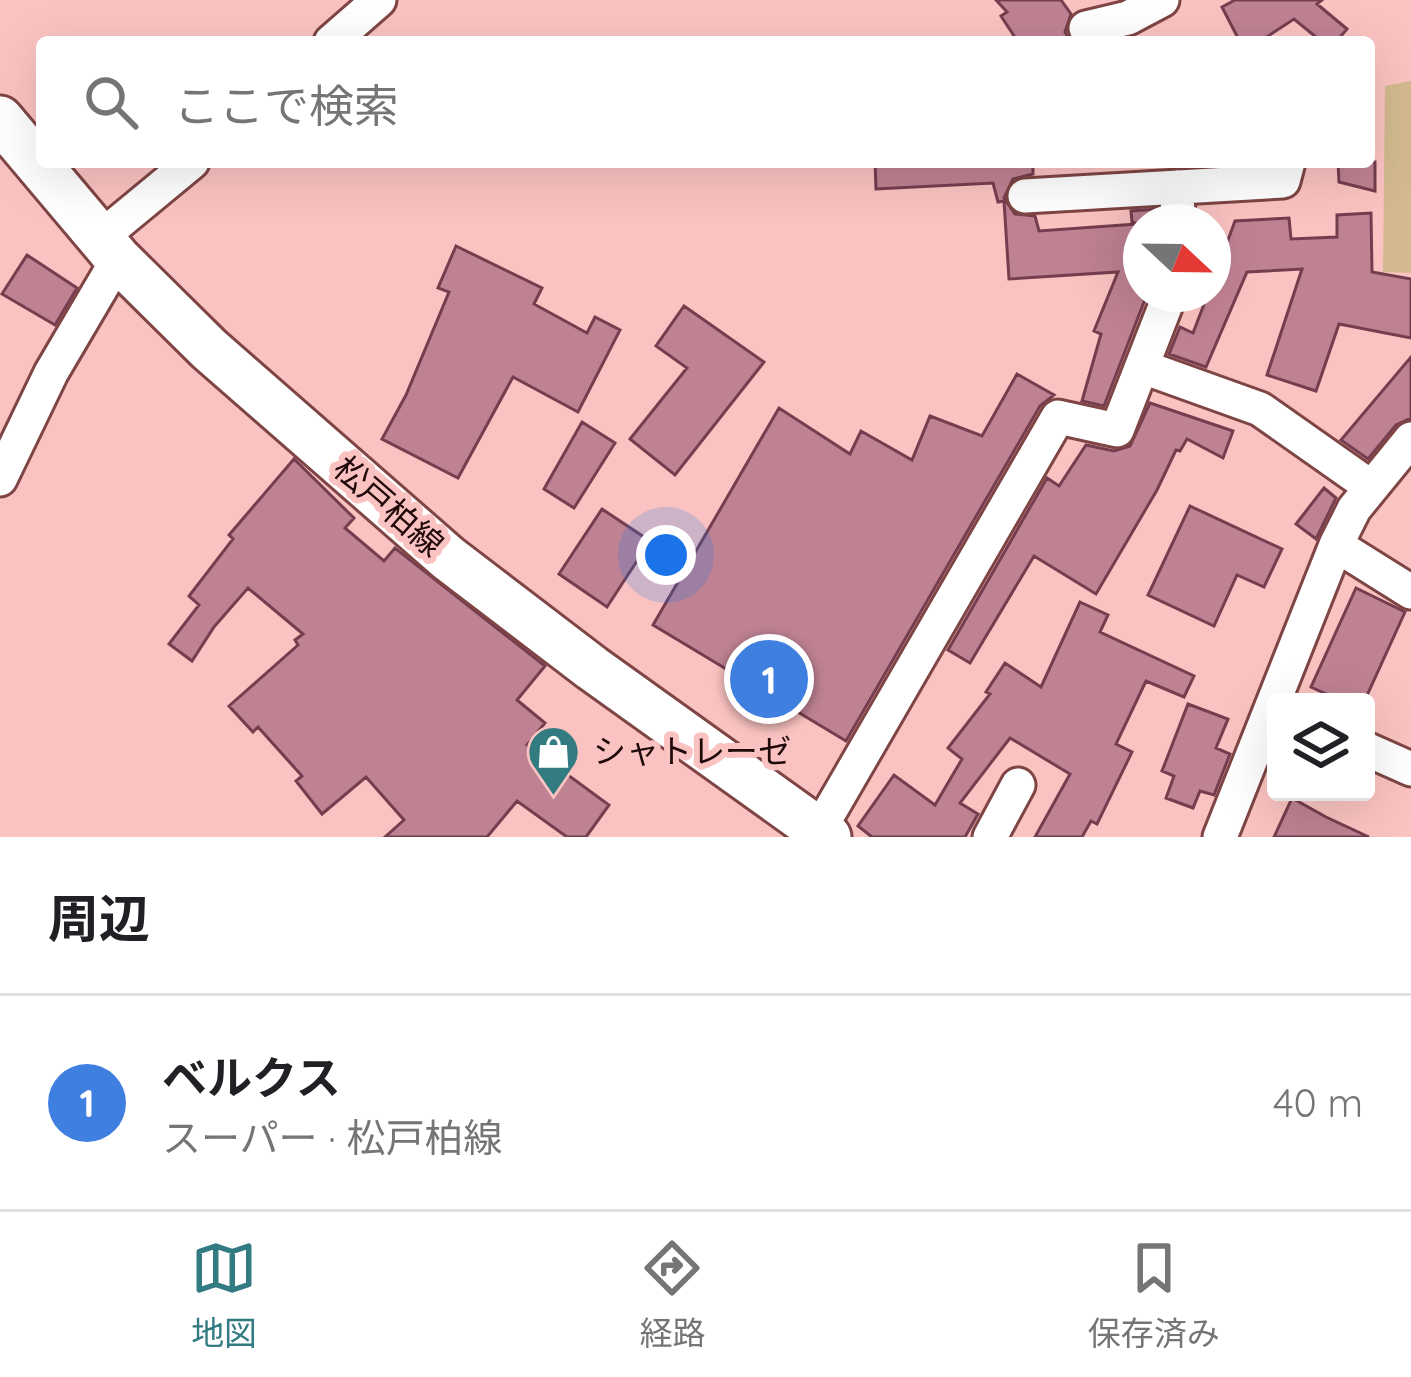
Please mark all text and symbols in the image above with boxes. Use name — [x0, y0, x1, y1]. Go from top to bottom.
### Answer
search box — [36, 36, 1375, 168]
icon: search — [78, 69, 144, 135]
text: ここで検索 — [174, 77, 399, 133]
north arrow — [1123, 204, 1231, 312]
street label: 松戸柏線 — [326, 447, 453, 564]
your location — [636, 525, 696, 585]
pin: 1 — [730, 634, 808, 724]
map controls — [1267, 693, 1375, 801]
button: layers — [1267, 693, 1375, 801]
shop icon: シャトレーゼ — [526, 723, 582, 797]
place label: シャトレーゼ — [593, 730, 791, 771]
text: 周辺 — [48, 886, 150, 950]
text: ベルクス — [162, 1049, 341, 1105]
text: 1 — [79, 1078, 95, 1127]
text: 40 m — [1273, 1078, 1363, 1127]
text: スーパー · 松戸柏線 — [162, 1113, 503, 1162]
tab: 地図 — [191, 1235, 257, 1355]
tab: 経路 — [639, 1235, 705, 1355]
tab: 保存済み — [1088, 1235, 1220, 1355]

